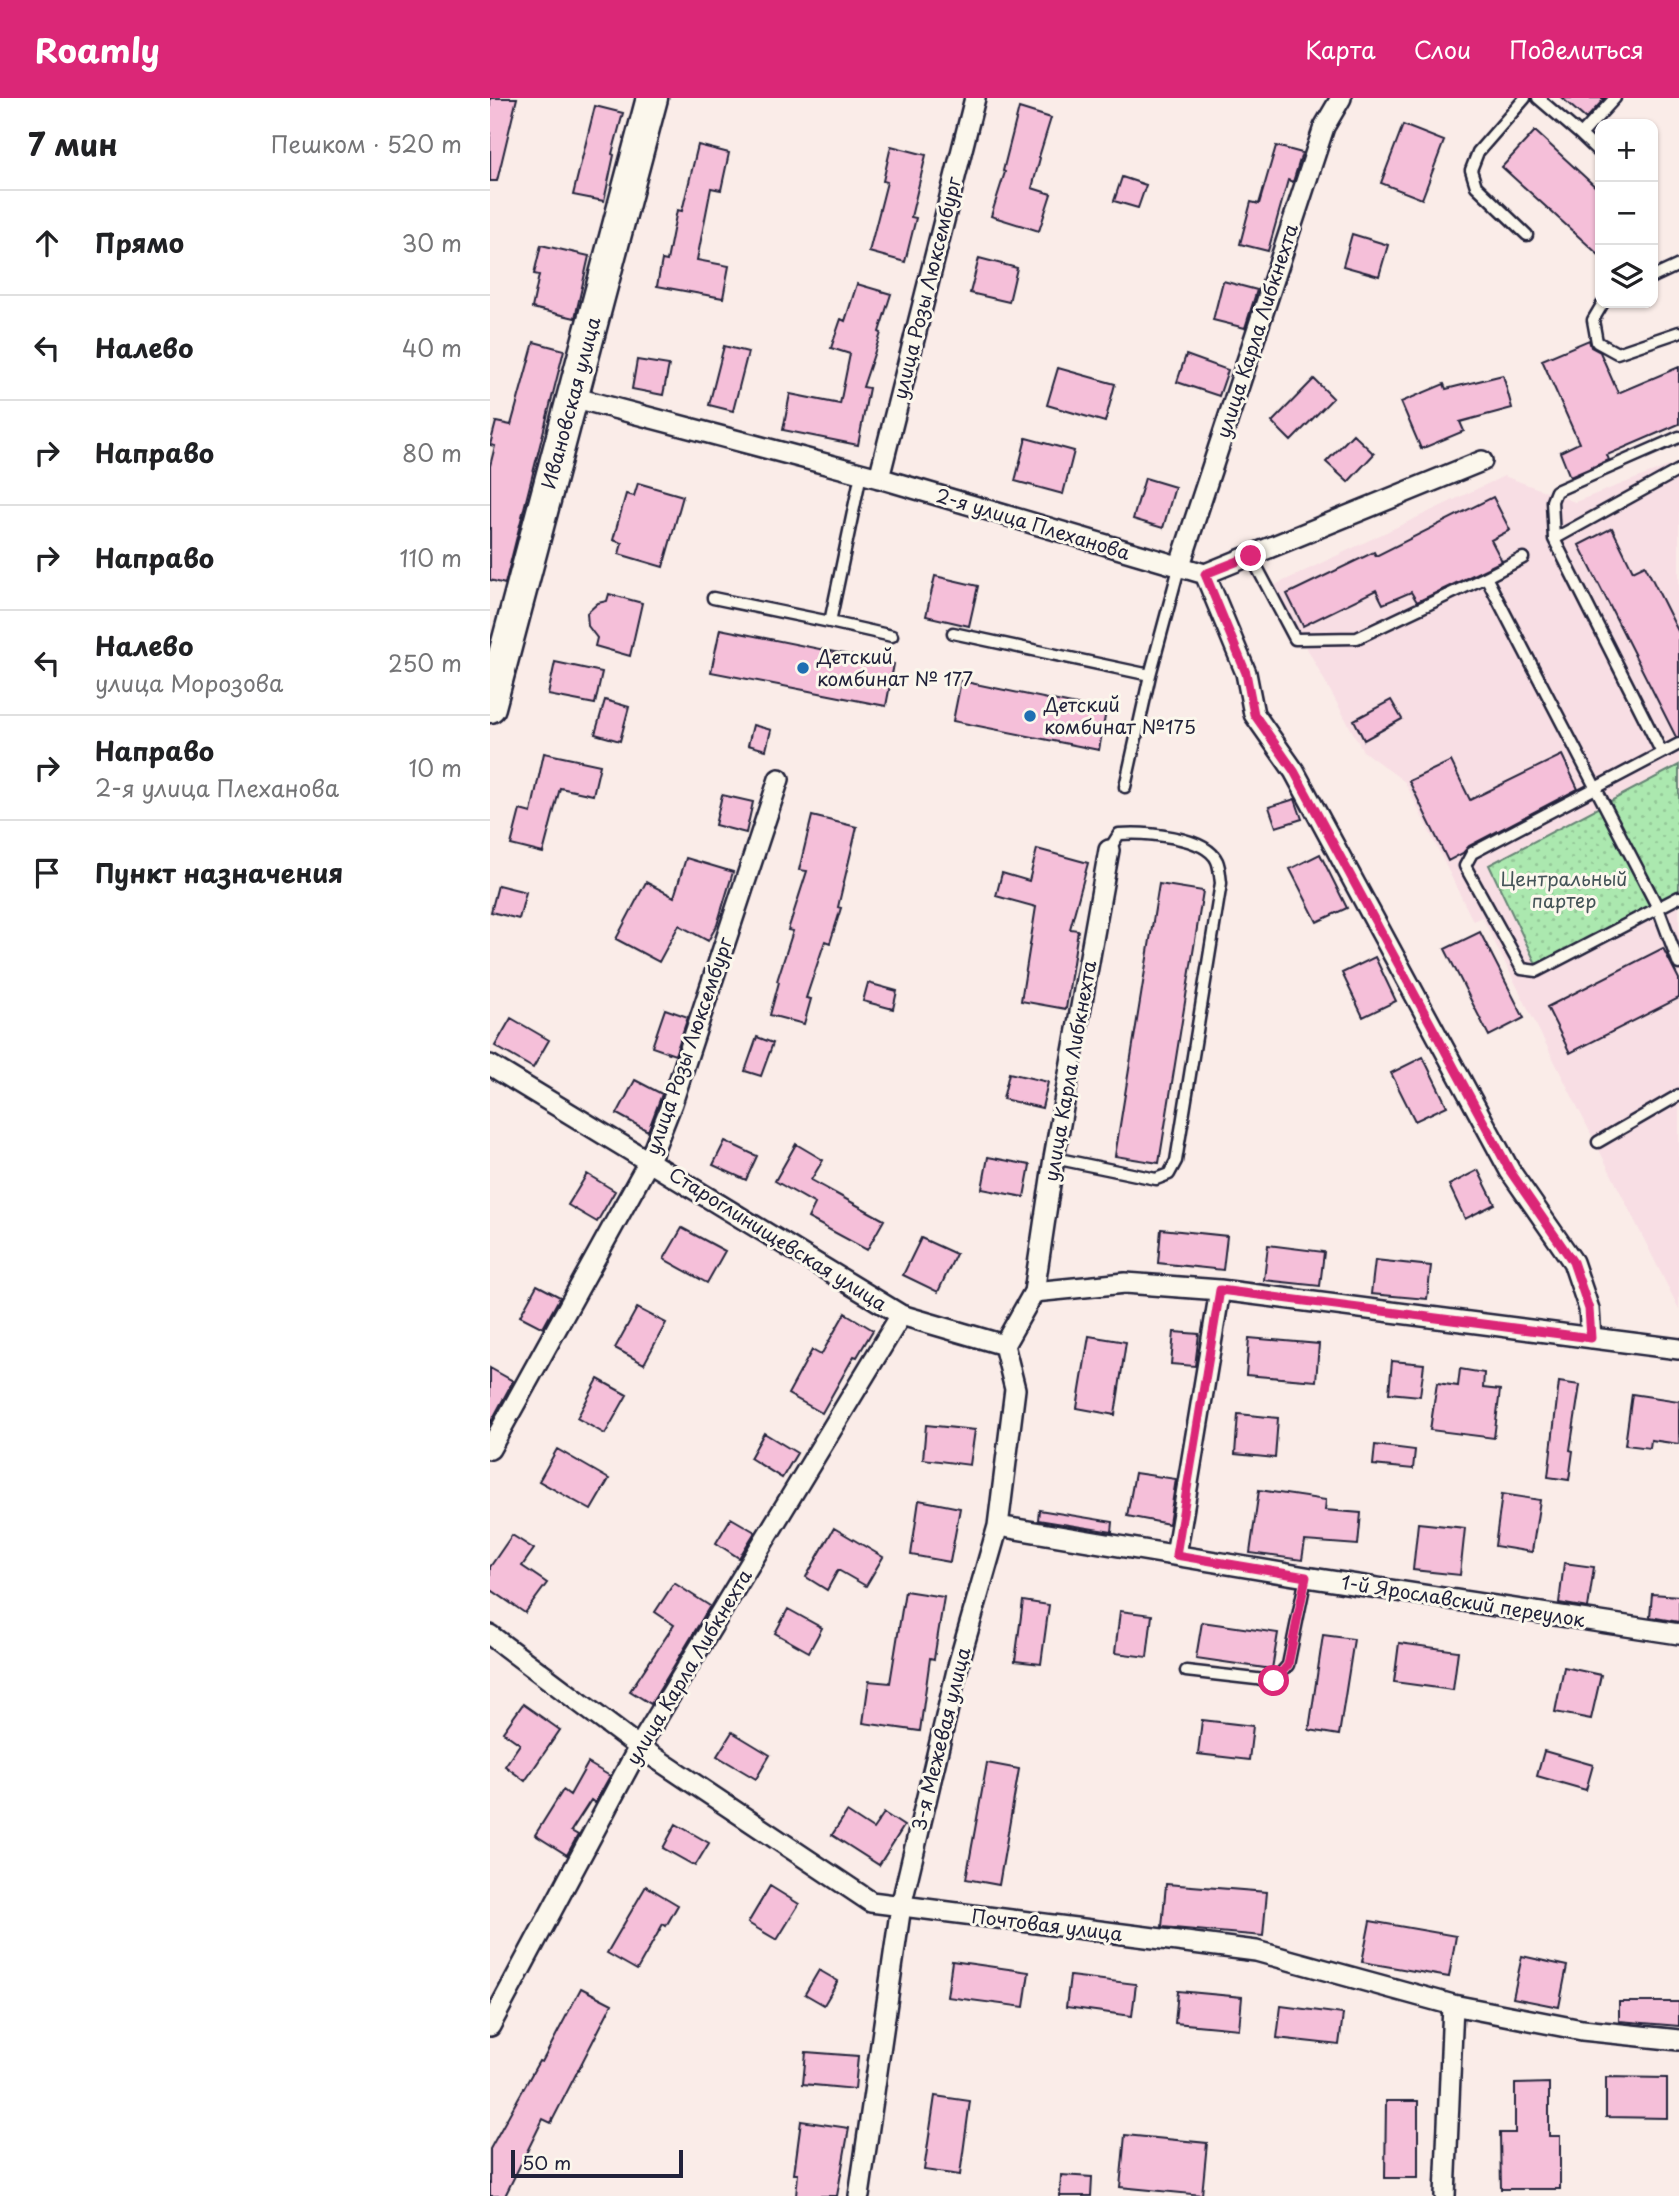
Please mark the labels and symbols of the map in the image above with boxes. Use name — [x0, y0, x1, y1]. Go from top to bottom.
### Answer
street label: улица Розы Люксембург — [885, 173, 967, 402]
street label: улица Карла Либкнехта — [1208, 220, 1304, 441]
street label: Ивановская улица — [534, 314, 606, 492]
street label: 2-я улица Плеханова — [933, 480, 1134, 566]
route end — [1235, 540, 1266, 571]
place label: Детский комбинат № 177 — [816, 642, 973, 692]
marker: Детский комбинат № 177 — [795, 660, 811, 676]
place label: Детский комбинат №175 — [1043, 690, 1196, 740]
marker: Детский комбинат №175 — [1022, 708, 1038, 724]
park label: Центральный партер — [1500, 864, 1628, 914]
street label: улица Розы Люксембург — [638, 933, 739, 1158]
street label: улица Карла Либкнехта — [1036, 958, 1102, 1183]
street label: Староглинищевская улица — [664, 1159, 893, 1317]
street label: улица Карла Либкнехта — [619, 1563, 758, 1770]
street label: 1-й Ярославский переулок — [1339, 1567, 1588, 1633]
street label: 3-я Межевая улица — [904, 1644, 976, 1834]
route start — [1258, 1665, 1289, 1696]
street label: Почтовая улица — [970, 1901, 1124, 1947]
scale bar — [511, 2147, 682, 2179]

